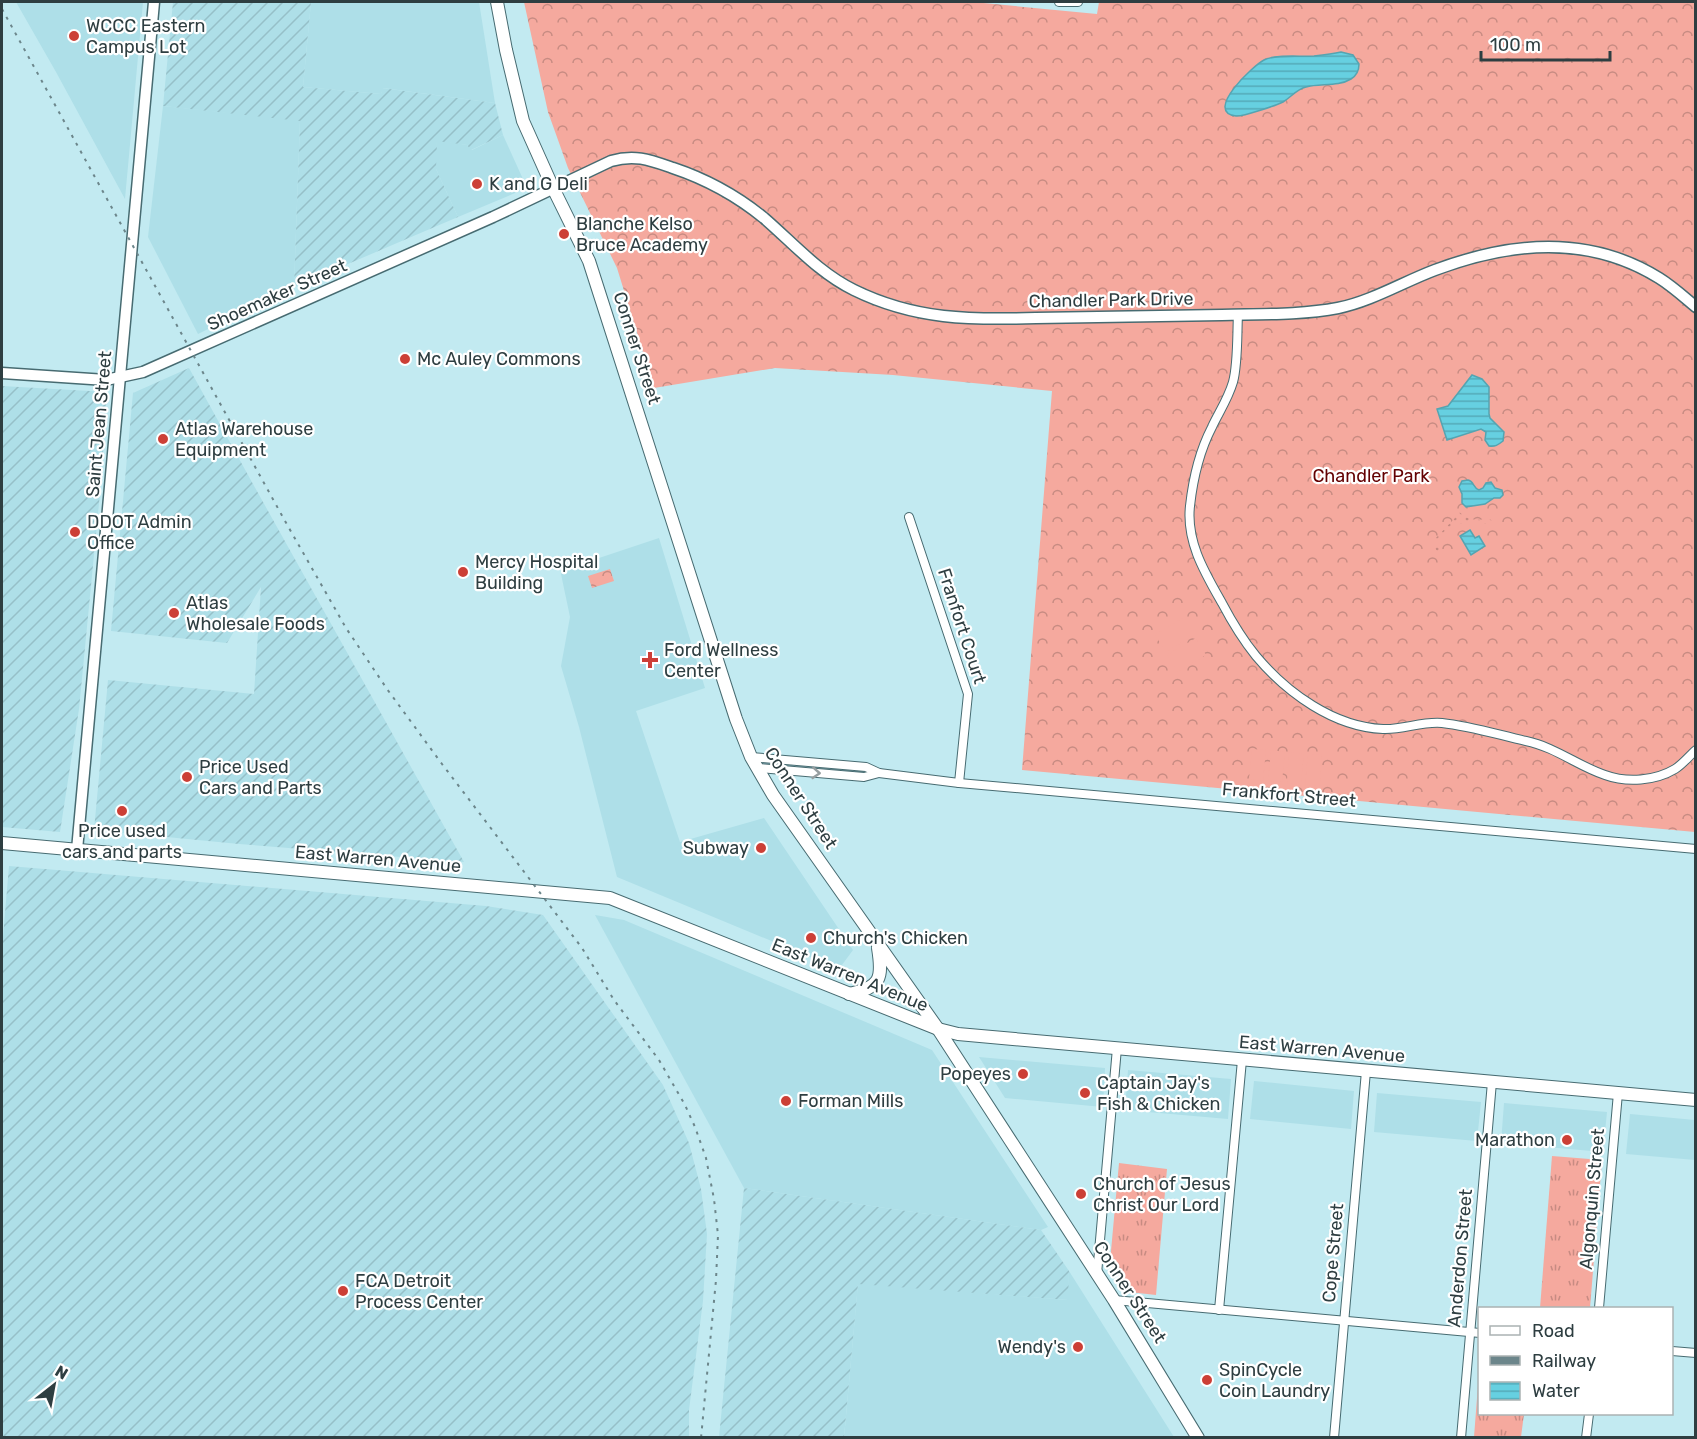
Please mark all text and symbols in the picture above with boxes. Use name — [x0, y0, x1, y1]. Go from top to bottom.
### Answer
place label: WCCC Eastern Campus Lot — [86, 15, 206, 58]
scale bar — [1481, 24, 1610, 62]
marker: WCCC Eastern Campus Lot — [67, 29, 81, 43]
text: 100 m — [1490, 34, 1541, 56]
place label: K and G Deli — [489, 173, 588, 195]
marker: K and G Deli — [470, 177, 484, 191]
place label: Blanche Kelso Bruce Academy — [576, 213, 708, 256]
marker: Blanche Kelso Bruce Academy — [557, 227, 571, 241]
street label: Shoemaker Street — [204, 254, 350, 336]
street label: Chandler Park Drive — [1028, 288, 1194, 312]
street label: Conner Street — [608, 289, 666, 407]
place label: Mc Auley Commons — [417, 348, 581, 370]
street label: Saint Jean Street — [82, 350, 116, 498]
marker: Mc Auley Commons — [398, 352, 412, 366]
place label: Atlas Warehouse Equipment — [175, 418, 313, 461]
marker: Atlas Warehouse Equipment — [156, 432, 170, 446]
park label: Chandler Park — [1312, 465, 1430, 487]
place label: DDOT Admin Office — [87, 511, 192, 554]
marker: DDOT Admin Office — [68, 525, 82, 539]
place label: Mercy Hospital Building — [475, 551, 598, 594]
marker: Mercy Hospital Building — [456, 565, 470, 579]
street label: Franfort Court — [933, 566, 991, 686]
place label: Atlas Wholesale Foods — [186, 592, 325, 635]
marker: Atlas Wholesale Foods — [167, 606, 181, 620]
place label: Ford Wellness Center — [664, 639, 778, 682]
marker: Ford Wellness Center — [641, 651, 659, 669]
street label: Conner Street — [760, 743, 842, 853]
place label: Price Used Cars and Parts — [199, 756, 322, 799]
one-way arrow — [811, 766, 820, 779]
marker: Price Used Cars and Parts — [180, 770, 194, 784]
street label: Frankfort Street — [1221, 778, 1357, 812]
marker: Price used cars and parts — [115, 804, 129, 818]
place label: Price used cars and parts — [62, 820, 182, 863]
place label: Subway — [683, 837, 749, 859]
street label: East Warren Avenue — [294, 841, 462, 877]
marker: Subway — [754, 841, 768, 855]
place label: Church's Chicken — [823, 927, 968, 949]
marker: Church's Chicken — [804, 931, 818, 945]
street label: East Warren Avenue — [769, 934, 931, 1016]
street label: East Warren Avenue — [1238, 1031, 1406, 1067]
place label: Popeyes — [940, 1063, 1011, 1085]
marker: Popeyes — [1016, 1067, 1030, 1081]
place label: Captain Jay's Fish & Chicken — [1097, 1072, 1220, 1115]
marker: Captain Jay's Fish & Chicken — [1078, 1086, 1092, 1100]
place label: Forman Mills — [798, 1090, 903, 1112]
marker: Forman Mills — [779, 1094, 793, 1108]
street label: Algonquin Street — [1575, 1127, 1609, 1271]
place label: Marathon — [1475, 1129, 1555, 1151]
marker: Marathon — [1560, 1133, 1574, 1147]
place label: Church of Jesus Christ Our Lord — [1093, 1173, 1231, 1216]
marker: Church of Jesus Christ Our Lord — [1074, 1187, 1088, 1201]
street label: Anderdon Street — [1443, 1188, 1477, 1328]
street label: Cope Street — [1318, 1202, 1348, 1304]
street label: Conner Street — [1089, 1237, 1171, 1347]
place label: FCA Detroit Process Center — [355, 1270, 483, 1313]
marker: FCA Detroit Process Center — [336, 1284, 350, 1298]
legend — [1478, 1307, 1673, 1415]
text: Road — [1532, 1320, 1575, 1342]
place label: Wendy's — [998, 1336, 1066, 1358]
marker: Wendy's — [1071, 1340, 1085, 1354]
text: Railway — [1532, 1350, 1596, 1372]
north arrow — [24, 1355, 84, 1415]
place label: SpinCycle Coin Laundry — [1219, 1359, 1330, 1402]
text: N — [52, 1361, 71, 1384]
marker: SpinCycle Coin Laundry — [1200, 1373, 1214, 1387]
text: Water — [1532, 1380, 1580, 1402]

